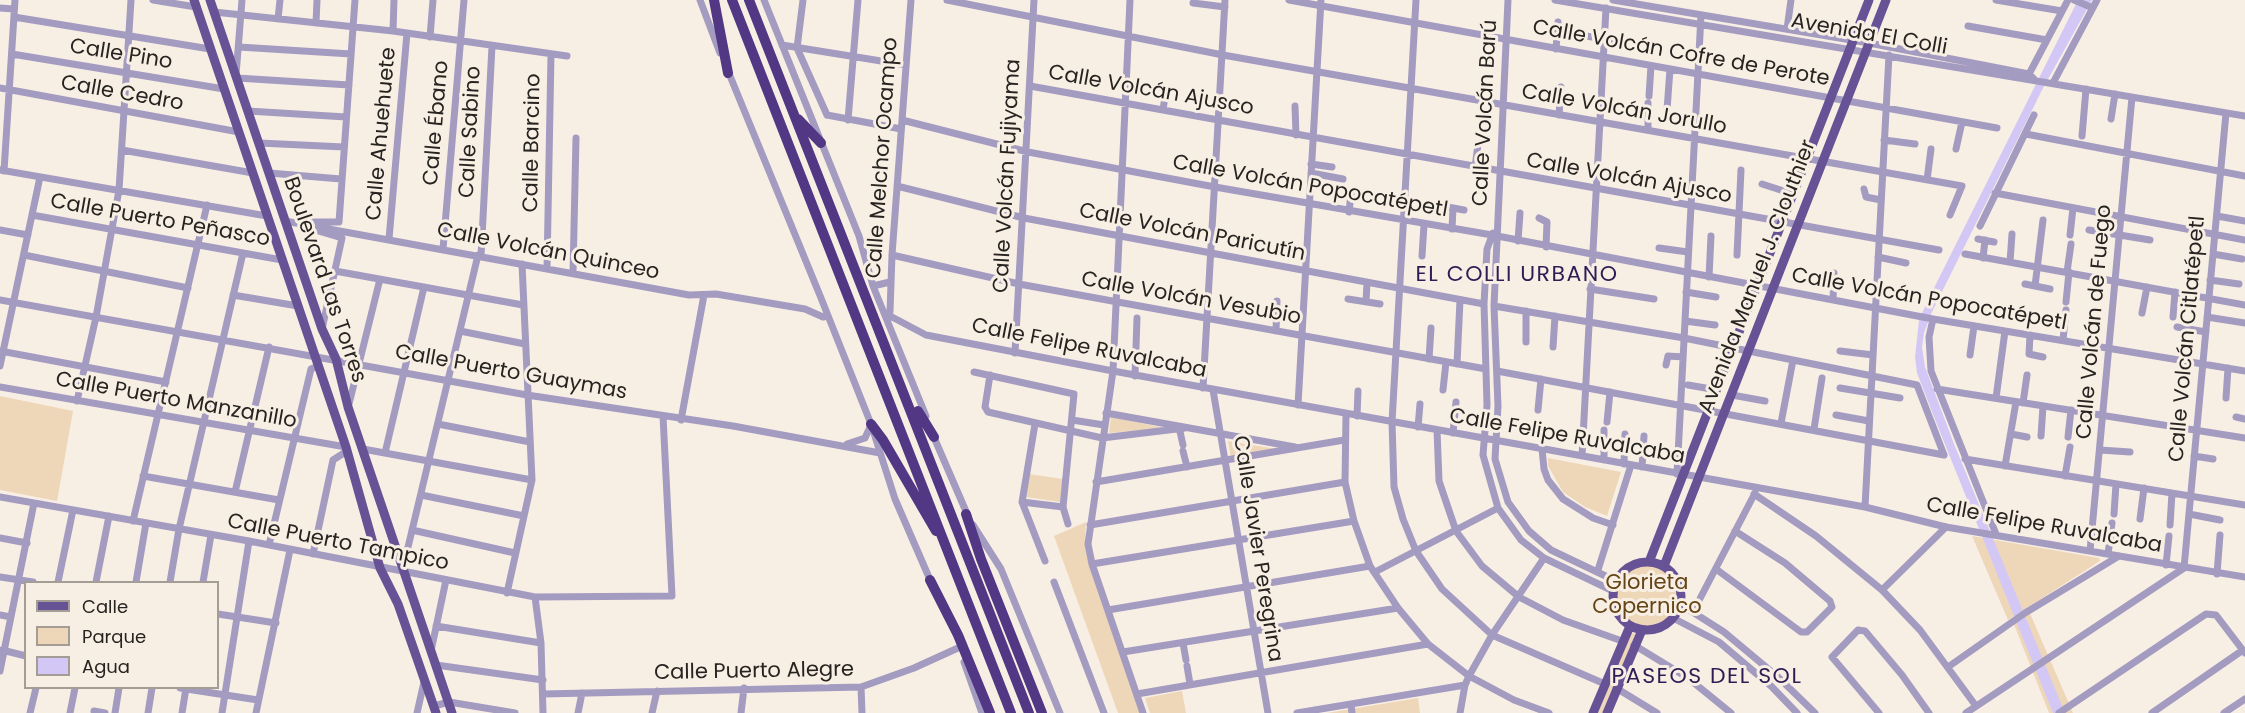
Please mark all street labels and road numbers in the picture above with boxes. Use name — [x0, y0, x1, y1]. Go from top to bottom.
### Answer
street label: Avenida El Colli — [1789, 9, 1949, 61]
street label: Calle Volcán Cofre de Perote — [1531, 15, 1831, 93]
street label: Calle Volcán Barú — [1469, 19, 1503, 207]
street label: Calle Pino — [68, 34, 174, 76]
street label: Calle Melchor Ocampo — [862, 37, 904, 279]
street label: Calle Ahuehuete — [362, 46, 402, 222]
street label: Calle Volcán Fujiyama — [989, 58, 1027, 294]
street label: Calle Ébano — [419, 59, 455, 187]
street label: Calle Volcán Ajusco — [1046, 61, 1256, 121]
street label: Calle Sabino — [455, 65, 487, 199]
street label: Calle Cedro — [59, 71, 185, 117]
street label: Calle Barcino — [519, 73, 547, 213]
street label: Calle Volcán Jorullo — [1520, 80, 1728, 140]
street label: Avenida Manuel J. Clouthier — [1694, 137, 1822, 417]
street label: Calle Volcán Ajusco — [1524, 149, 1734, 209]
street label: Calle Volcán Popocatépetl — [1170, 150, 1450, 224]
street label: Boulevard Las Torres — [277, 174, 371, 386]
street label: Calle Puerto Peñasco — [48, 189, 272, 253]
street label: Calle Volcán Paricutín — [1077, 199, 1307, 267]
street label: Calle Volcán de Fuego — [2072, 204, 2118, 440]
street label: Calle Volcán Citlatépetl — [2165, 215, 2211, 463]
street label: Calle Volcán Quinceo — [435, 218, 661, 286]
street label: Calle Volcán Popocatépetl — [1789, 263, 2069, 337]
street label: Calle Volcán Vesubio — [1079, 267, 1303, 331]
street label: Calle Felipe Ruvalcaba — [969, 314, 1209, 384]
street label: Calle Puerto Guaymas — [393, 340, 629, 406]
street label: Calle Puerto Manzanillo — [53, 367, 299, 435]
street label: Calle Felipe Ruvalcaba — [1447, 404, 1687, 470]
street label: Calle Javier Peregrina — [1227, 434, 1287, 664]
street label: Calle Felipe Ruvalcaba — [1924, 493, 2164, 559]
street label: Calle Puerto Tampico — [225, 509, 451, 577]
street label: Calle Puerto Alegre — [654, 658, 854, 686]

